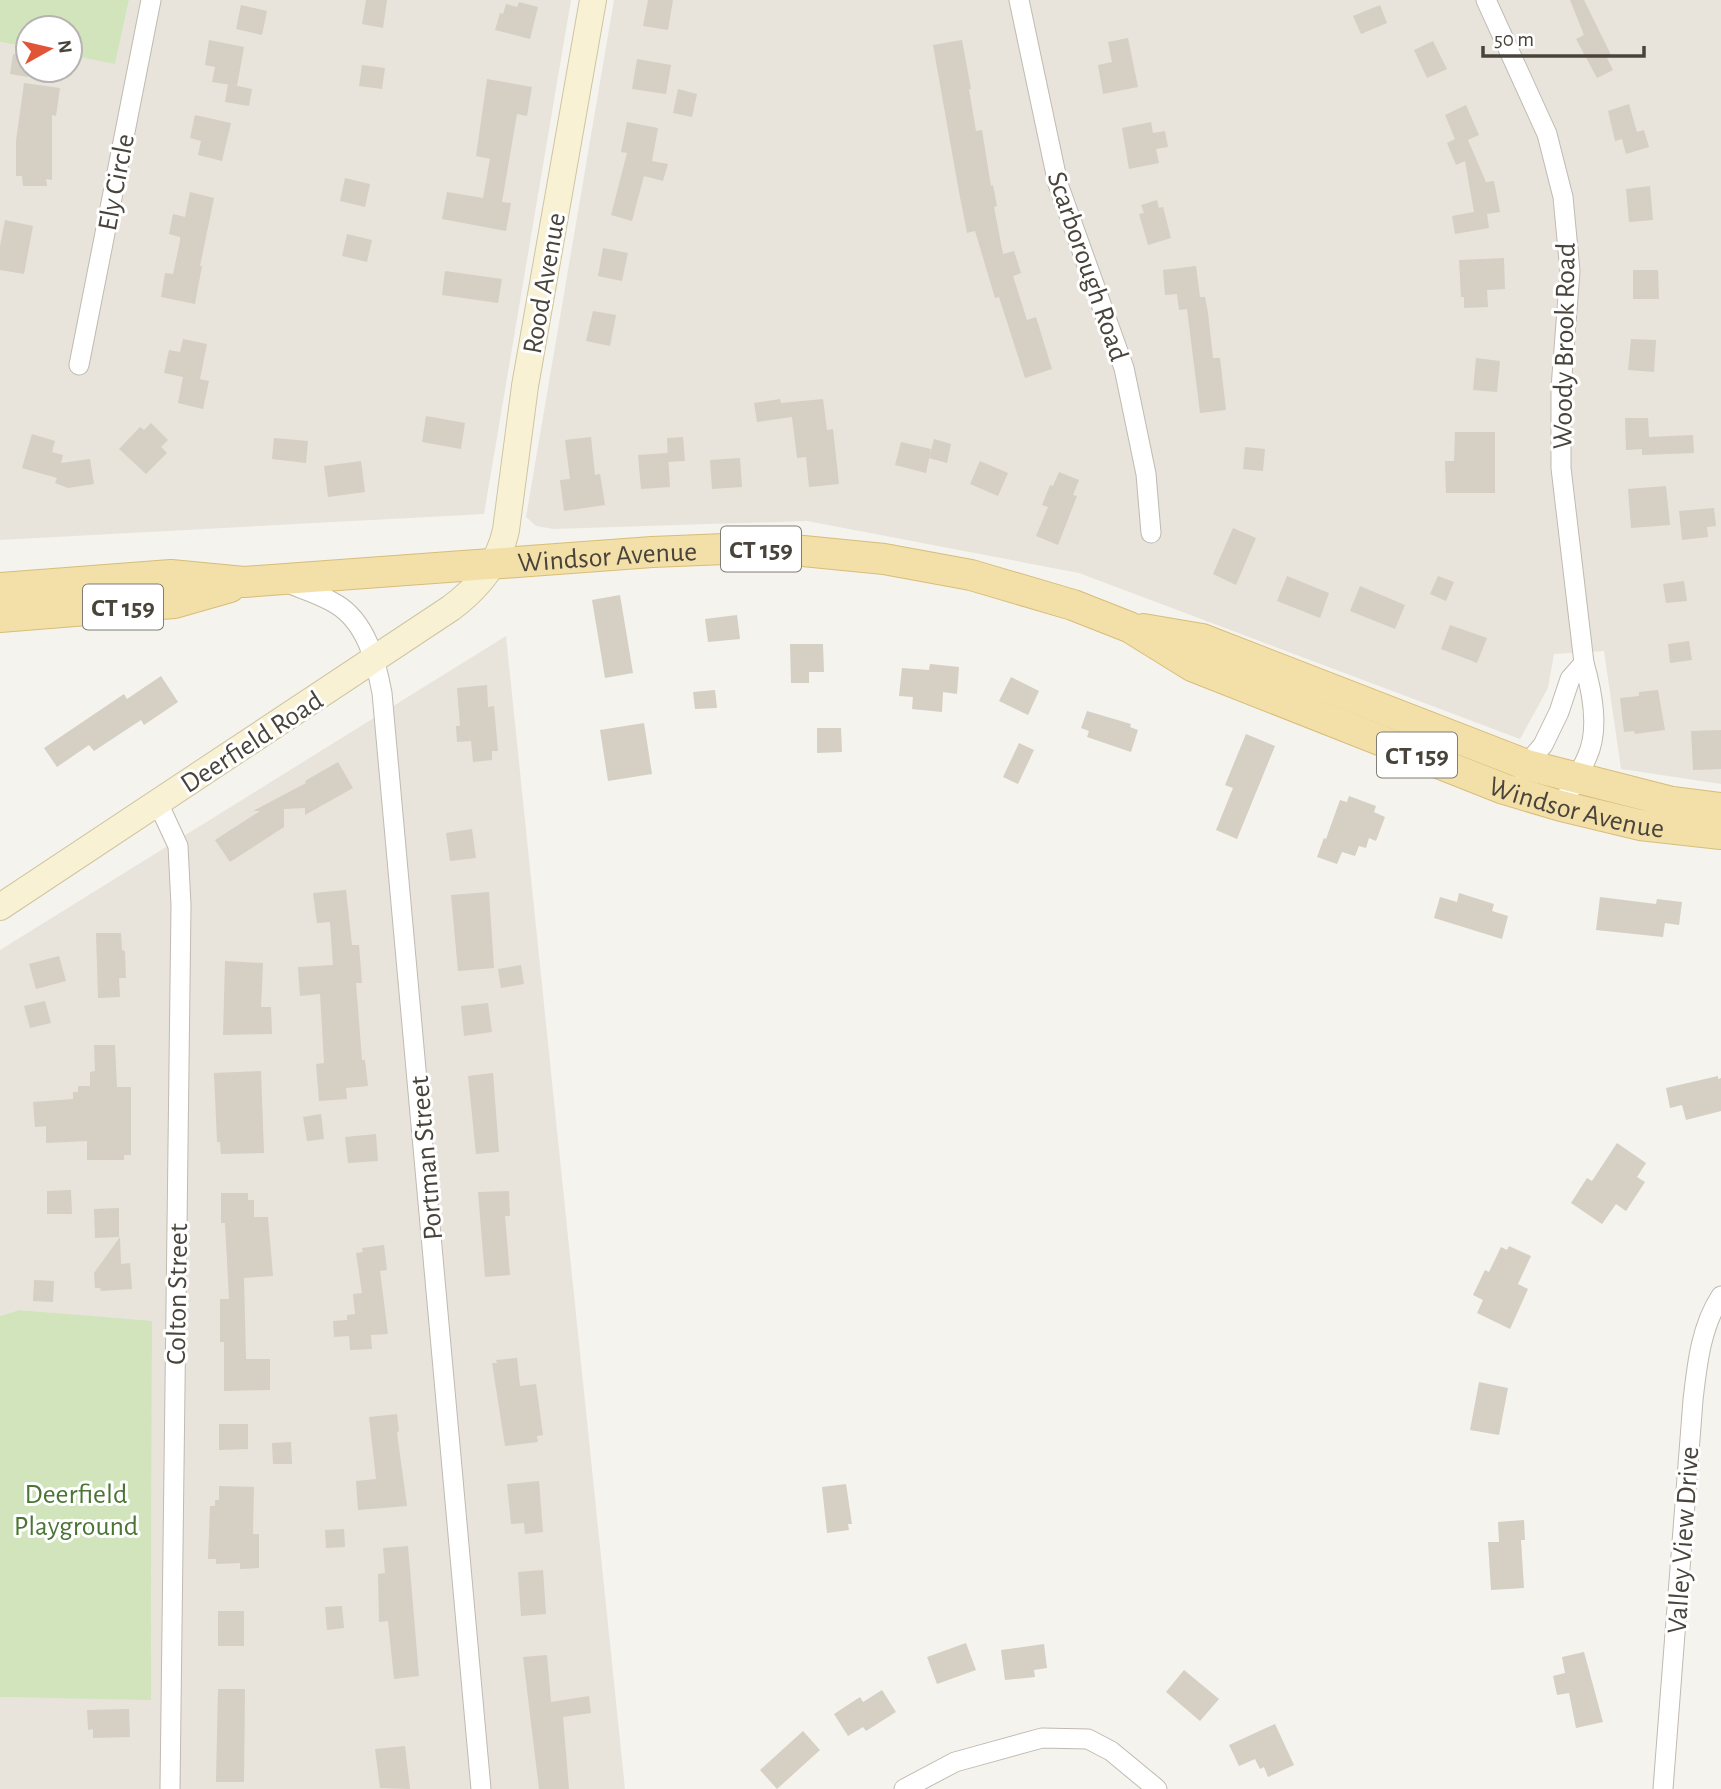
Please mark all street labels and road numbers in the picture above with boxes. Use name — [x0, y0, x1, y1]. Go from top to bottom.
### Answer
street label: Ely Circle — [94, 132, 140, 233]
street label: Scarborough Road — [1042, 168, 1133, 365]
street label: Rood Avenue — [519, 211, 571, 356]
street label: Woody Brook Road — [1549, 242, 1581, 450]
road number: CT 159 — [721, 526, 801, 572]
street label: Windsor Avenue — [517, 538, 698, 578]
road number: CT 159 — [83, 584, 163, 629]
street label: Deerfield Road — [176, 687, 328, 799]
road number: CT 159 — [1377, 733, 1457, 778]
street label: Windsor Avenue — [1484, 772, 1666, 844]
street label: Portman Street — [406, 1074, 448, 1241]
street label: Colton Street — [163, 1223, 193, 1365]
street label: Valley View Drive — [1663, 1446, 1705, 1635]

